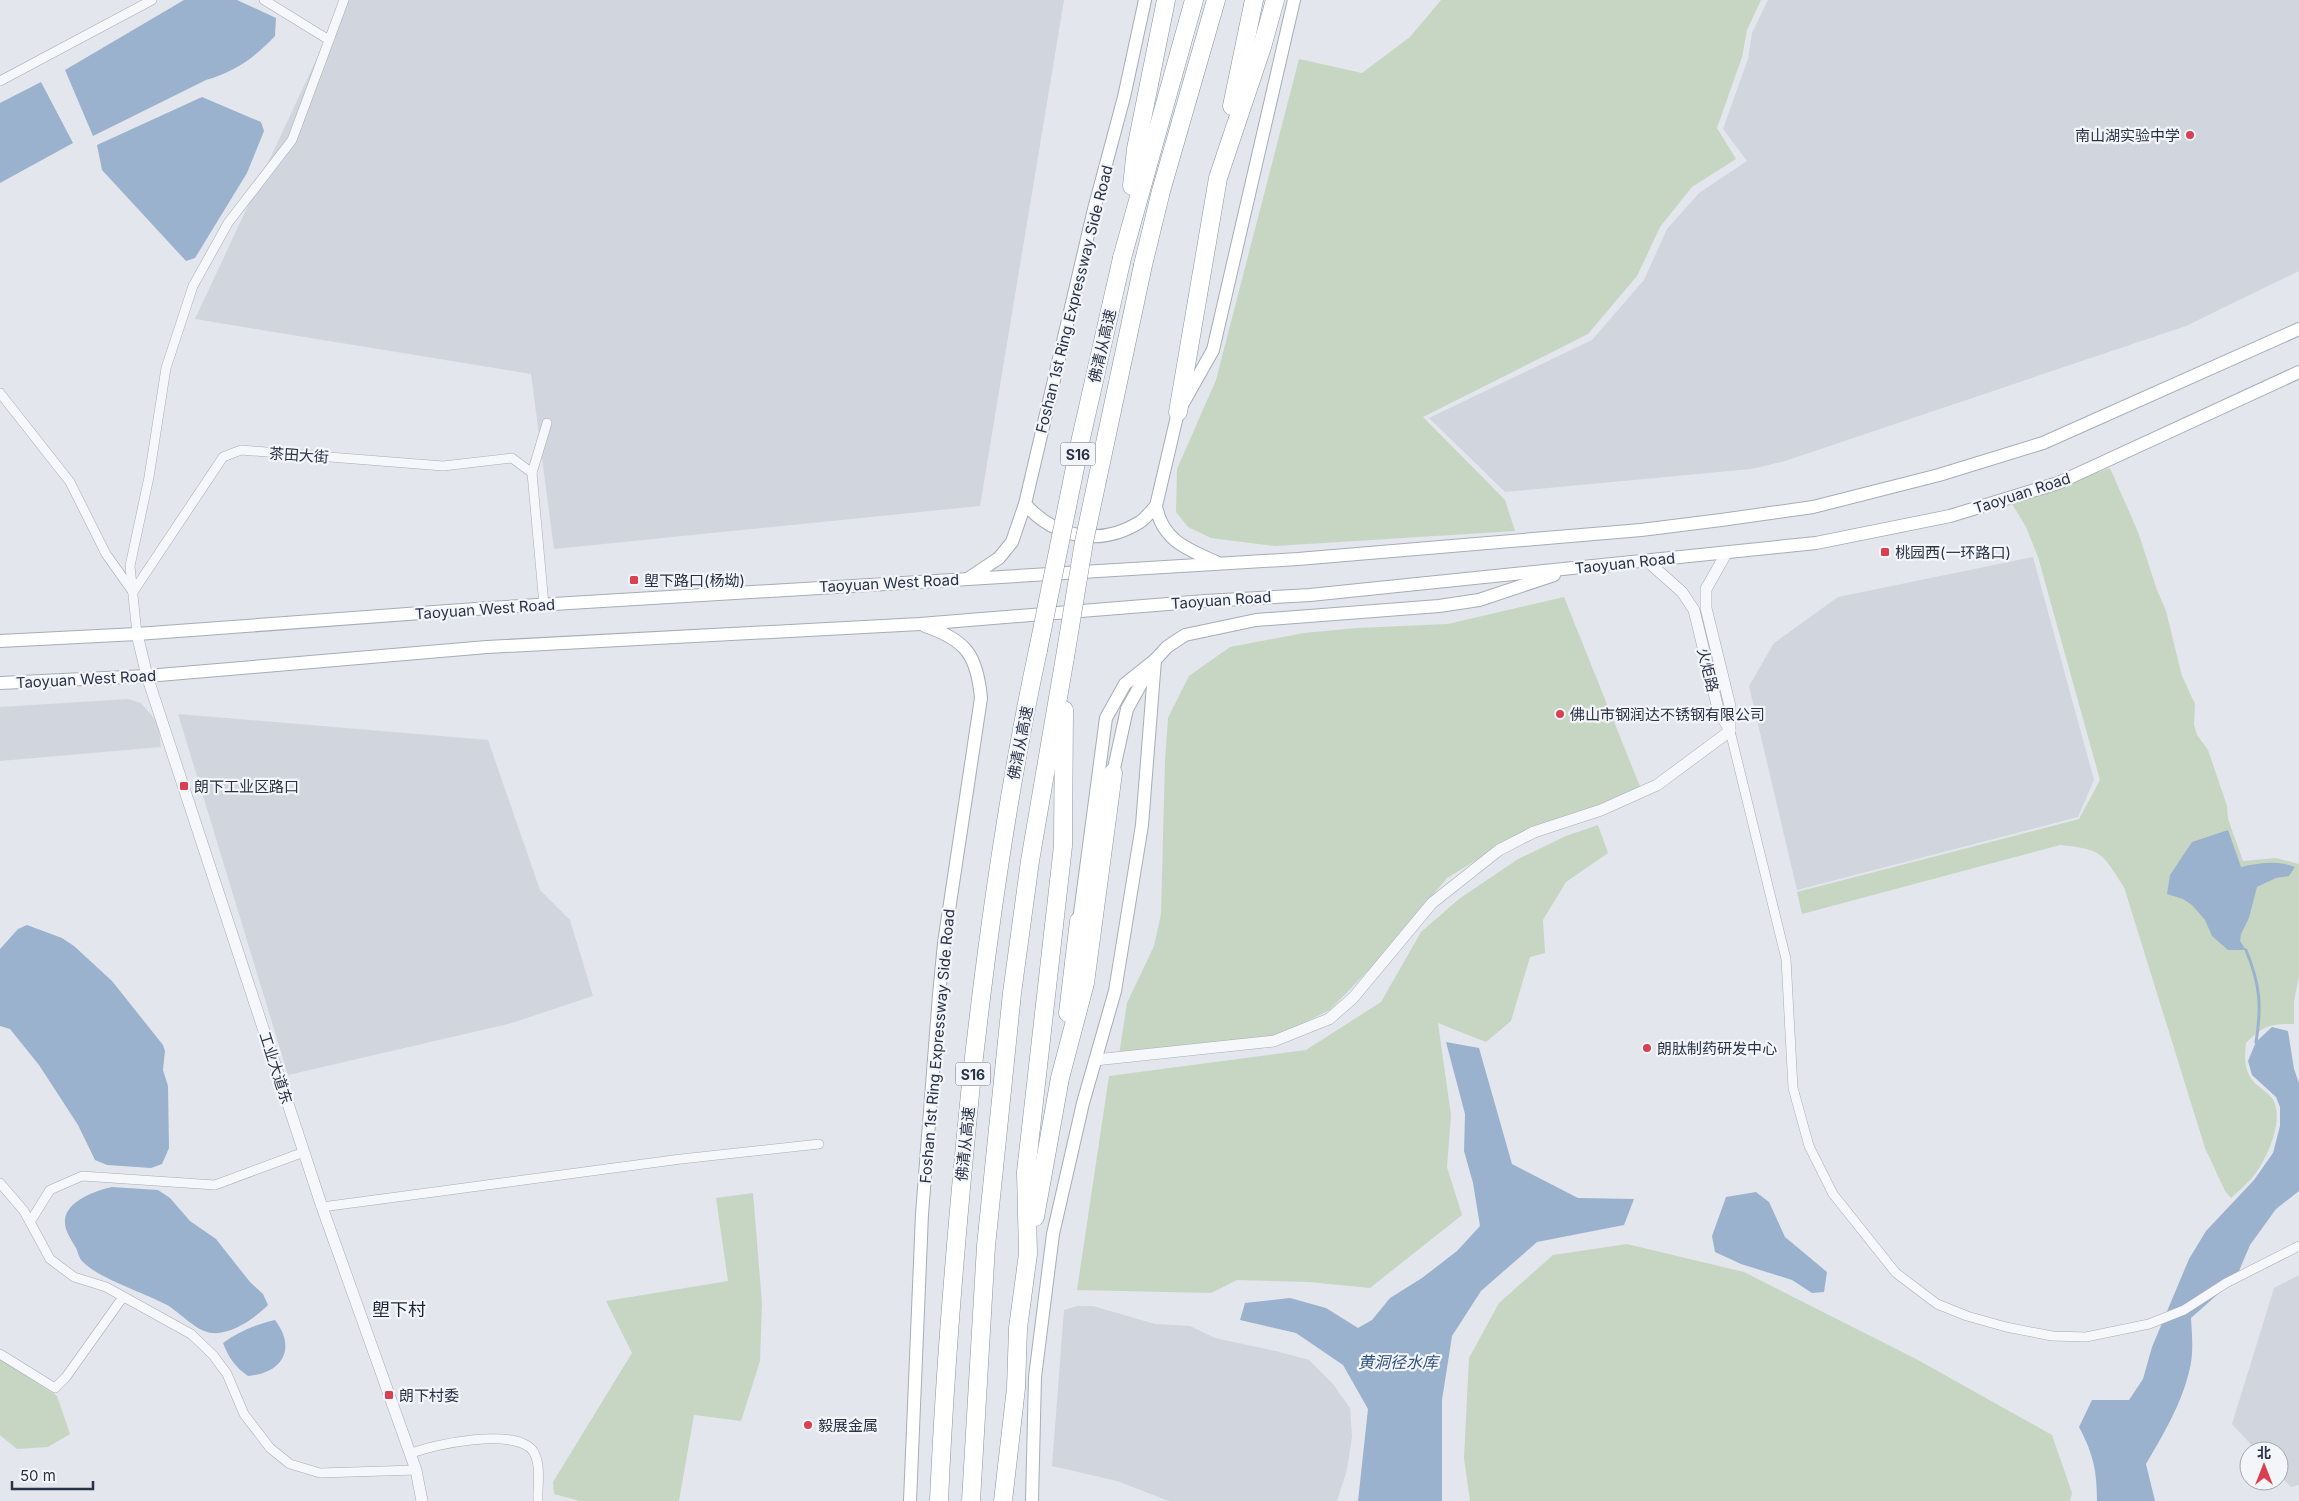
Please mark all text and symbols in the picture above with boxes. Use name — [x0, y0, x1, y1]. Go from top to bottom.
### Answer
place label: 南山湖实验中学 — [2075, 126, 2180, 145]
marker: 南山湖实验中学 — [2184, 129, 2196, 141]
street label: Foshan 1st Ring Expressway Side Road — [1031, 163, 1117, 435]
street label: 佛清从高速 — [1084, 307, 1120, 385]
road number: S16 — [1060, 442, 1096, 466]
street label: 茶田大街 — [268, 443, 330, 467]
street label: Taoyuan Road — [1971, 468, 2073, 518]
place label: 桃园西(一环路口) — [1895, 543, 2011, 562]
marker: 桃园西(一环路口) — [1879, 546, 1891, 558]
street label: Taoyuan Road — [1574, 548, 1676, 578]
street label: Taoyuan West Road — [818, 570, 960, 596]
place label: 塱下路口(杨坳) — [644, 571, 745, 590]
marker: 塱下路口(杨坳) — [628, 574, 640, 586]
street label: Taoyuan Road — [1170, 587, 1272, 613]
street label: Taoyuan West Road — [414, 595, 556, 623]
street label: 火炬路 — [1693, 646, 1723, 694]
street label: Taoyuan West Road — [15, 666, 157, 692]
street label: 佛清从高速 — [1004, 704, 1036, 782]
place label: 佛山市钢润达不锈钢有限公司 — [1570, 705, 1765, 724]
marker: 佛山市钢润达不锈钢有限公司 — [1554, 708, 1566, 720]
place label: 朗下工业区路口 — [194, 777, 299, 796]
marker: 朗下工业区路口 — [178, 780, 190, 792]
street label: Foshan 1st Ring Expressway Side Road — [916, 908, 958, 1184]
street label: 工业大道东 — [255, 1029, 297, 1107]
place label: 朗肽制药研发中心 — [1657, 1039, 1777, 1058]
marker: 朗肽制药研发中心 — [1641, 1042, 1653, 1054]
road number: S16 — [956, 1062, 990, 1086]
street label: 佛清从高速 — [952, 1106, 978, 1182]
district label: 塱下村 — [372, 1299, 426, 1320]
water label: 黄洞径水库 — [1358, 1352, 1441, 1372]
place label: 朗下村委 — [399, 1386, 459, 1405]
marker: 朗下村委 — [383, 1389, 395, 1401]
place label: 毅展金属 — [818, 1416, 878, 1435]
marker: 毅展金属 — [802, 1419, 814, 1431]
north arrow — [2239, 1441, 2289, 1491]
text: 北 — [2257, 1444, 2271, 1461]
scale bar — [12, 1458, 94, 1490]
text: 50 m — [20, 1466, 56, 1485]

